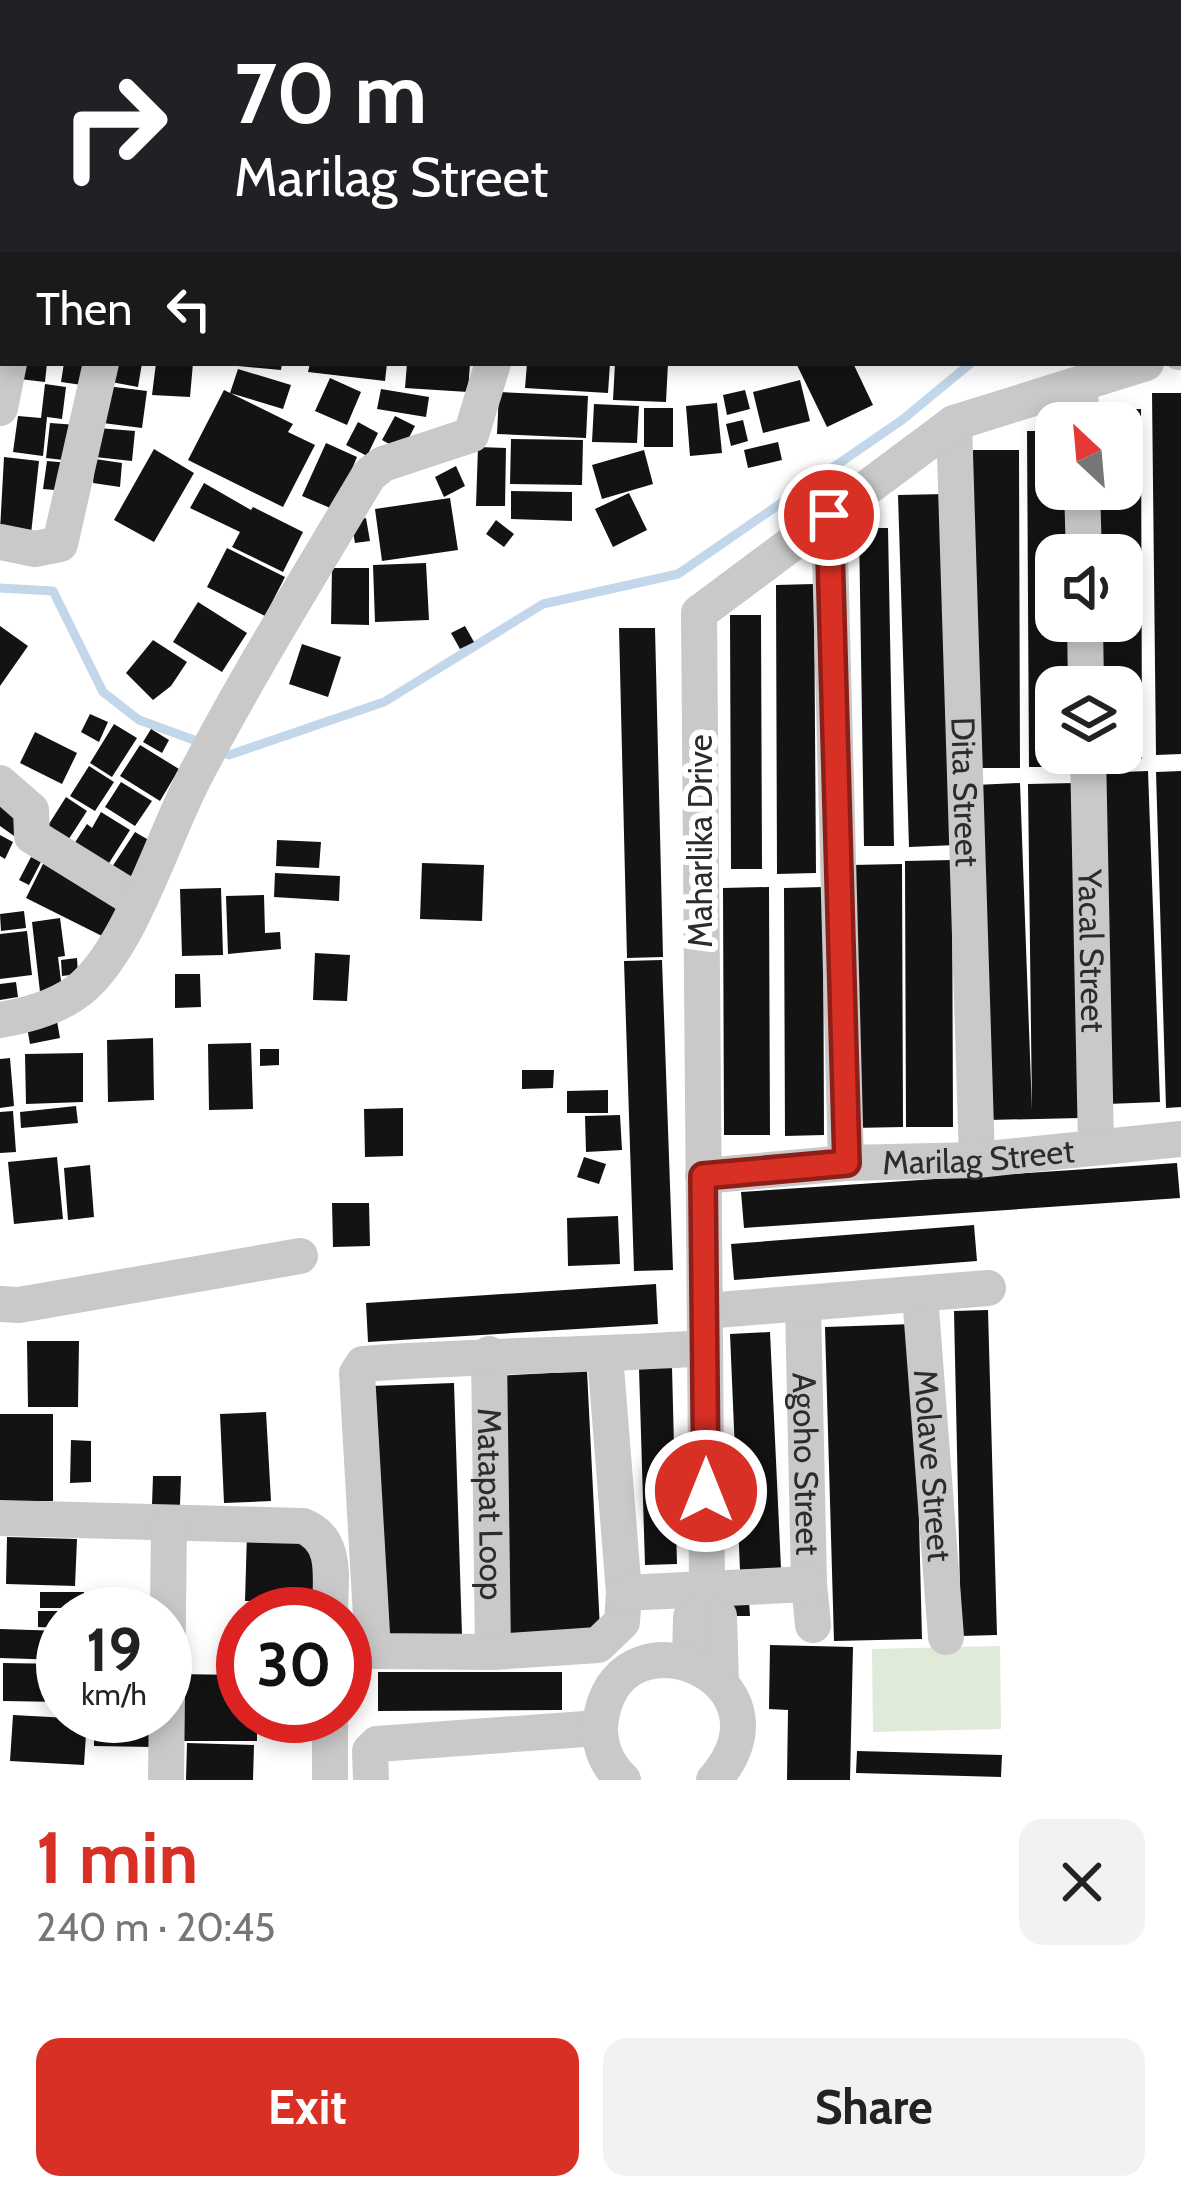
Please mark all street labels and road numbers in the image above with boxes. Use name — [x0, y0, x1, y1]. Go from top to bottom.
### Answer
street label: Dita Street — [943, 716, 988, 867]
street label: Maharlika Drive — [680, 734, 720, 948]
street label: Yacal Street — [1070, 868, 1114, 1033]
street label: Marilag Street — [882, 1130, 1076, 1182]
street label: Molave Street — [906, 1368, 960, 1563]
street label: Agoho Street — [784, 1372, 828, 1556]
street label: Matapat Loop — [470, 1407, 512, 1600]

